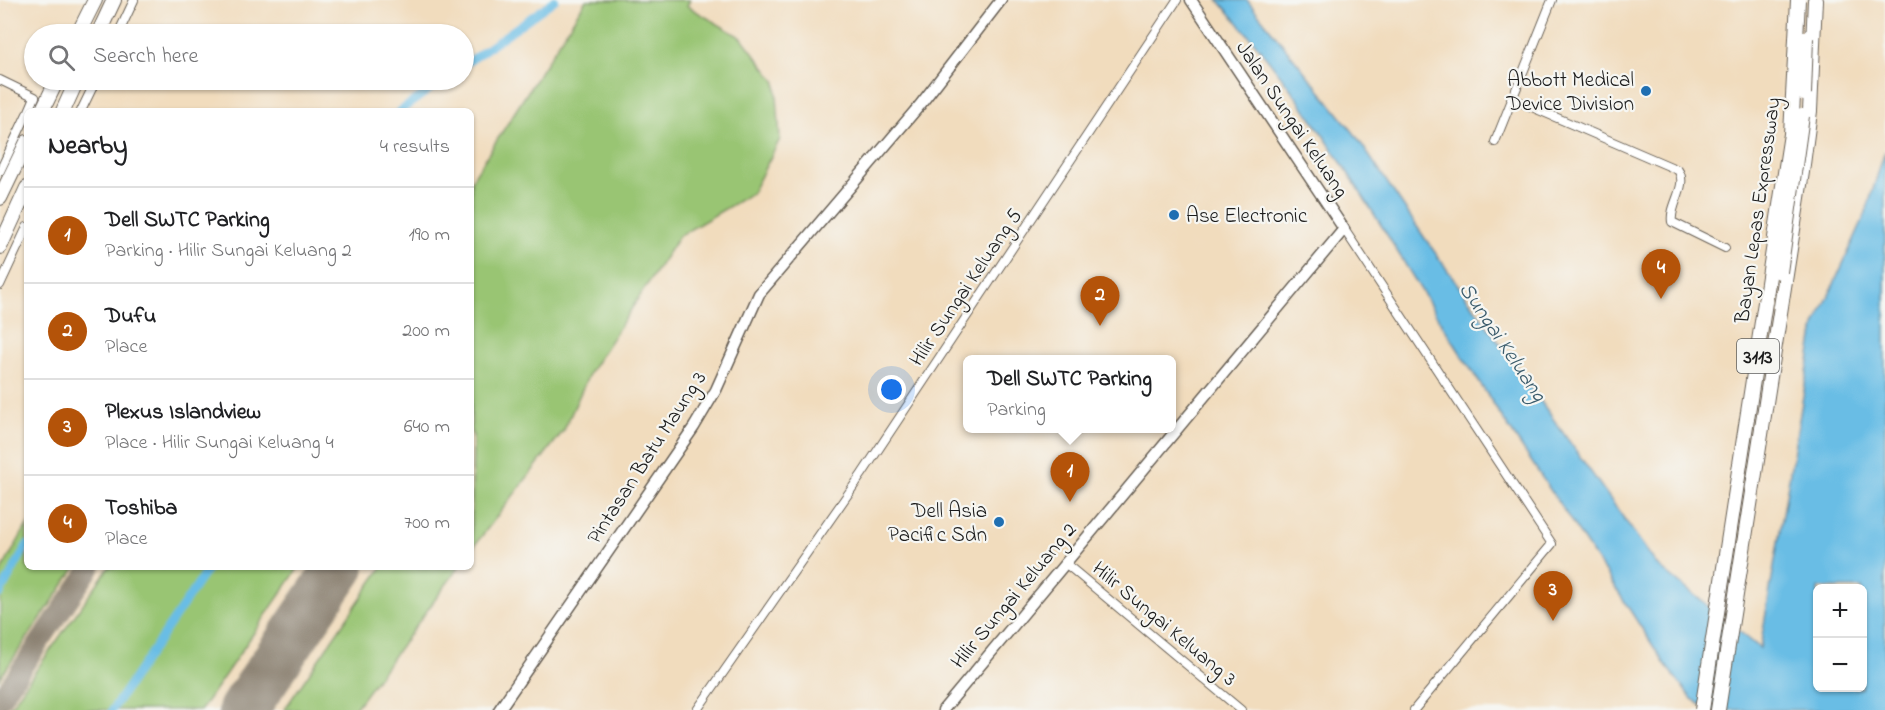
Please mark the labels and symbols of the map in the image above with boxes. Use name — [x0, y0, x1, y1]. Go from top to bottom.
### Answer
street label: Jalan Sungai Keluang — [1226, 36, 1355, 206]
place label: Abbott Medical Device Division — [1505, 66, 1634, 120]
marker: Abbott Medical Device Division — [1639, 84, 1653, 98]
street label: Bayan Lepas Expressway — [1728, 95, 1792, 326]
place label: Ase Electronic — [1186, 202, 1308, 232]
street label: Hilir Sungai Keluang 5 — [903, 203, 1032, 374]
marker: Ase Electronic — [1167, 208, 1181, 222]
pin: 4 — [1642, 250, 1680, 299]
pin: 2 — [1080, 276, 1120, 326]
water label: Sungai Keluang — [1450, 276, 1554, 410]
road number: 3113 — [1737, 339, 1779, 373]
street label: Pintasan Batu Maung 3 — [580, 366, 717, 551]
your location — [877, 375, 906, 404]
pin: 1 — [1050, 452, 1090, 502]
place label: Dell Asia Pacific Sdn — [888, 497, 987, 551]
marker: Dell Asia Pacific Sdn — [992, 515, 1006, 529]
street label: Hilir Sungai Keluang 2 — [944, 517, 1086, 677]
street label: Hilir Sungai Keluang 3 — [1084, 555, 1243, 696]
pin: 3 — [1534, 572, 1572, 621]

